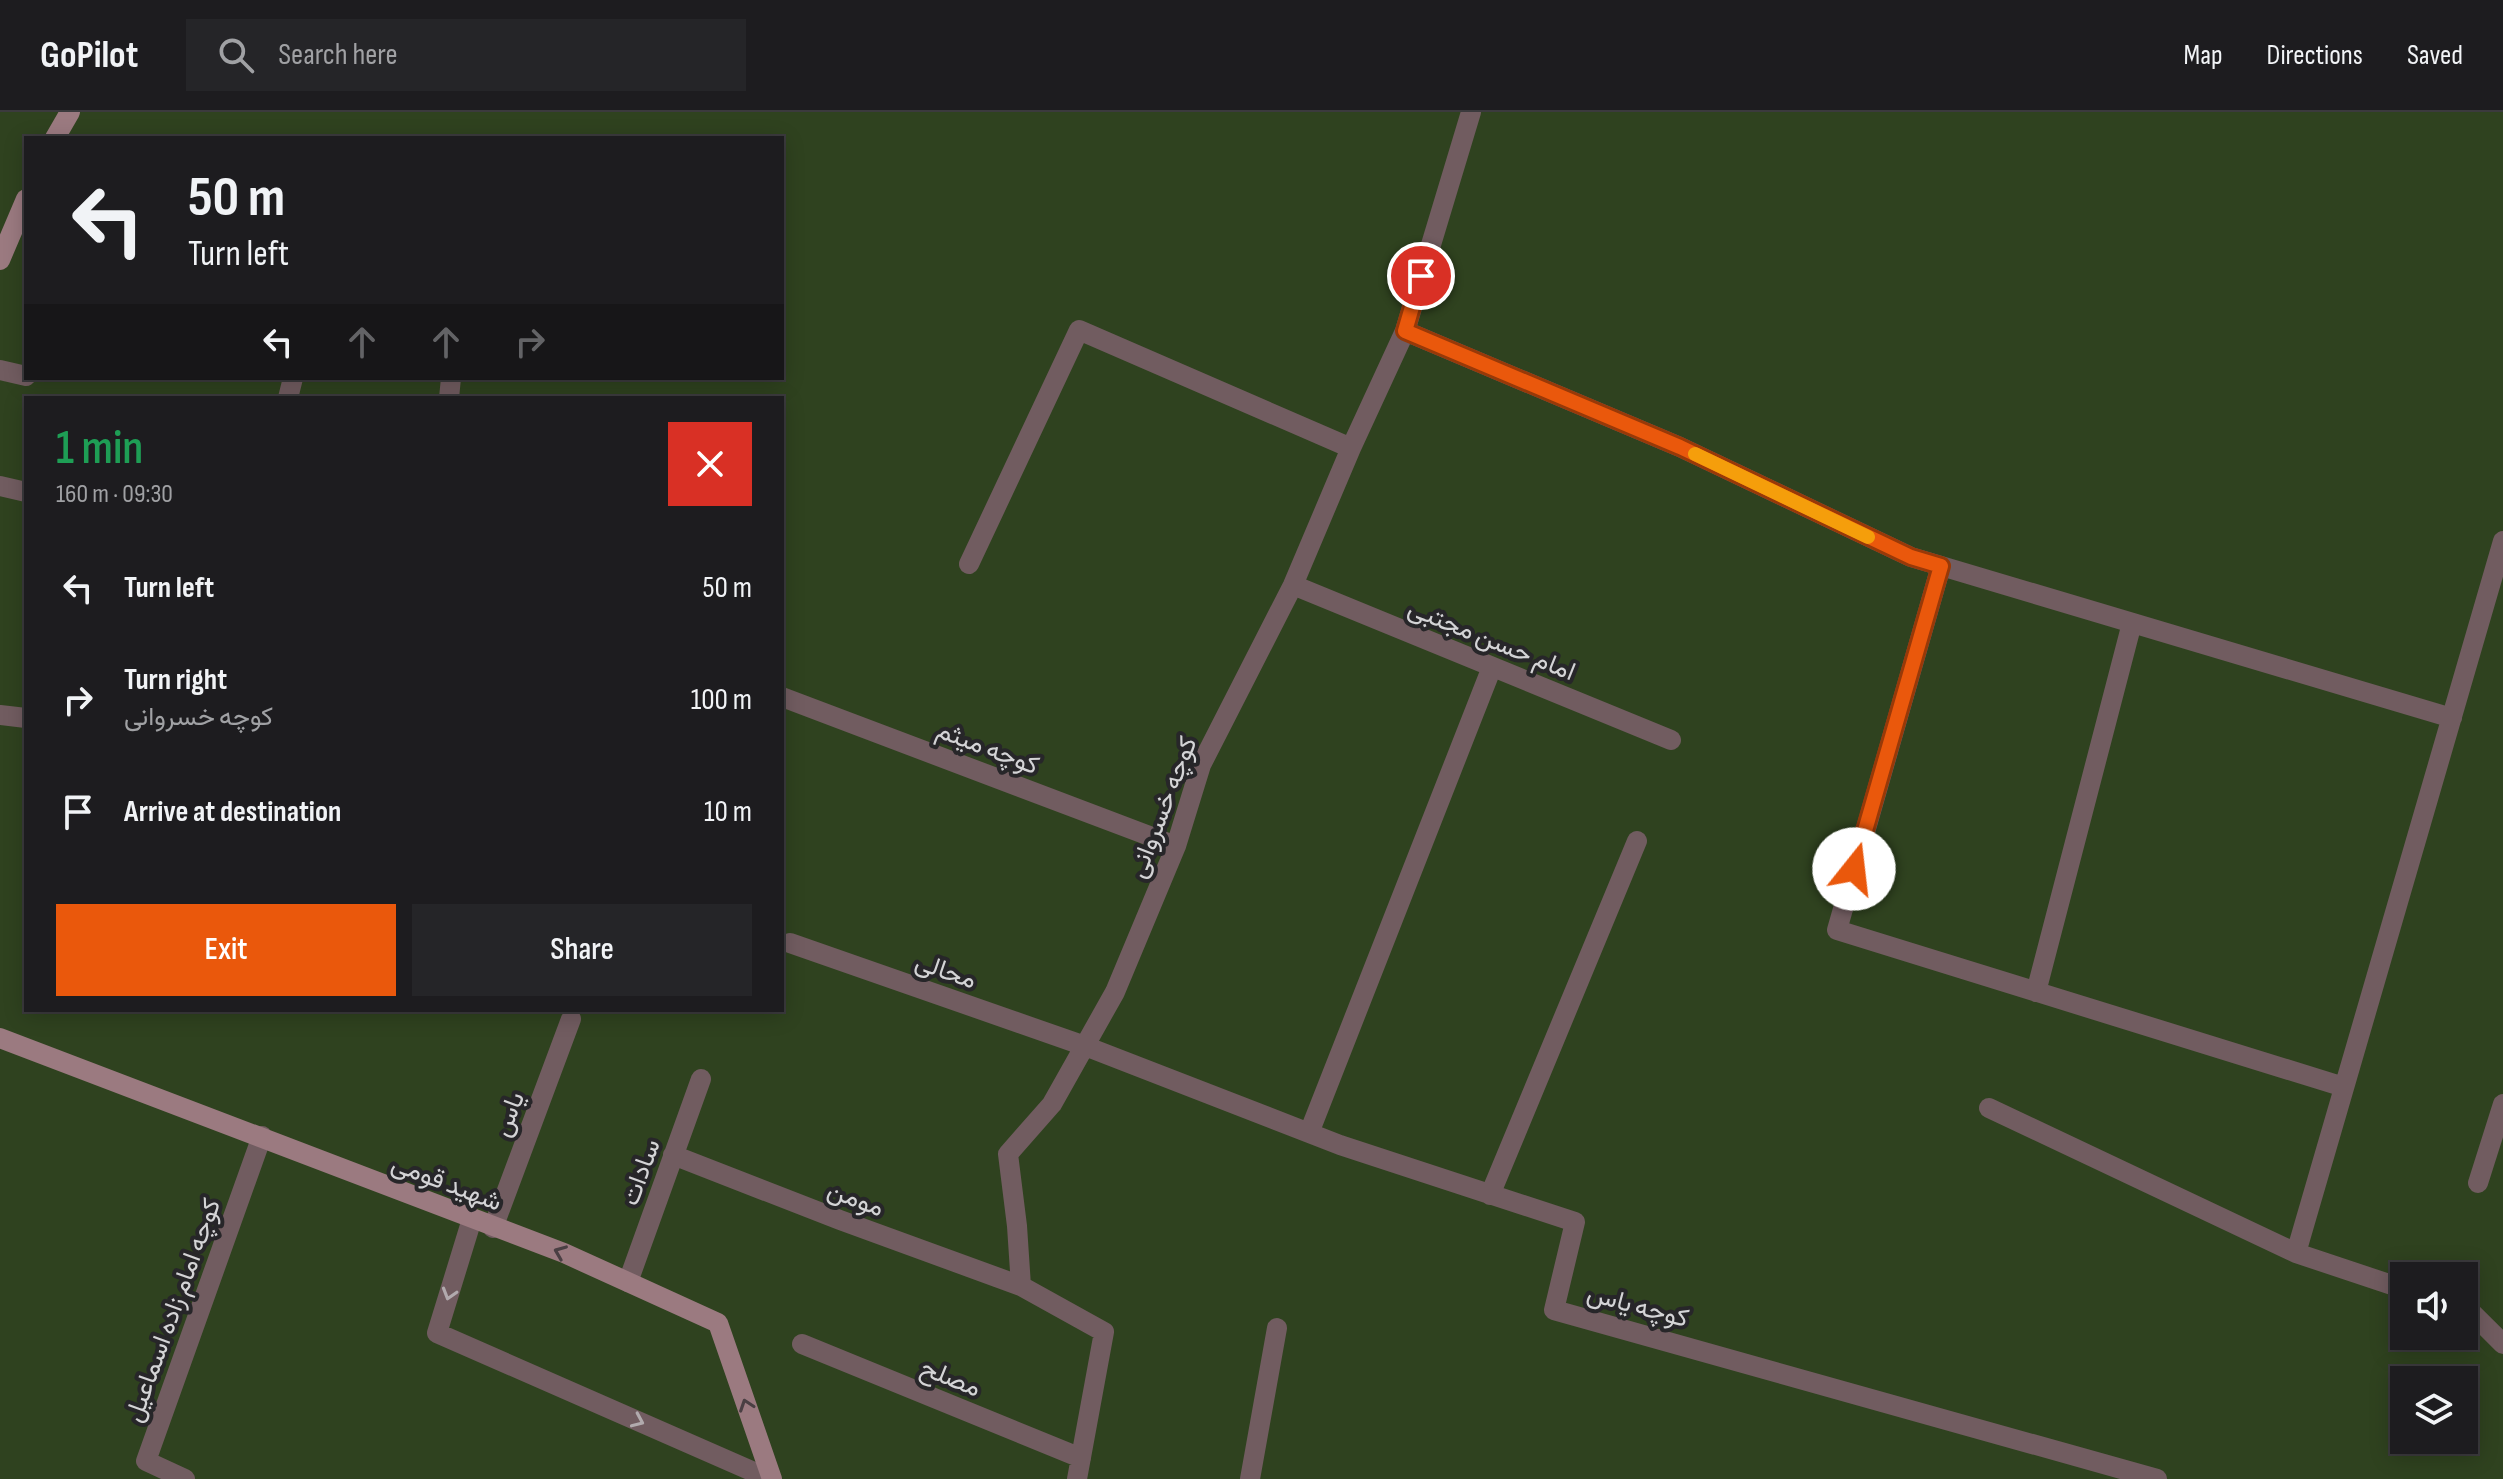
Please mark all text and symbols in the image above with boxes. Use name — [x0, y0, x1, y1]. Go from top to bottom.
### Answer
search box — [186, 19, 746, 91]
text: GoPilot — [40, 33, 138, 78]
icon: search — [214, 33, 258, 77]
text: Search here — [278, 37, 398, 73]
text: Map — [2184, 39, 2223, 72]
text: Directions — [2267, 39, 2363, 72]
text: Saved — [2407, 39, 2463, 72]
text: 50 m — [188, 165, 285, 232]
icon: left — [56, 168, 160, 272]
text: Turn left — [188, 233, 289, 276]
pin — [1387, 242, 1455, 310]
icon: arrive — [1399, 254, 1443, 298]
icon: left — [256, 320, 300, 364]
icon: ahead — [340, 320, 384, 364]
icon: ahead — [424, 320, 468, 364]
icon: right — [508, 320, 552, 364]
text: 1 min — [56, 420, 143, 477]
button: close — [668, 422, 752, 506]
text: 160 m · 09:30 — [56, 479, 173, 510]
icon: left — [56, 566, 100, 610]
text: Turn left — [124, 570, 214, 606]
text: 50 m — [703, 570, 752, 606]
street label: امام حسن مجتبی — [1403, 593, 1580, 688]
text: Turn right — [124, 662, 227, 698]
icon: right — [56, 678, 100, 722]
text: 100 m — [691, 682, 752, 718]
text: کوچه خسروانی — [124, 702, 273, 733]
street label: کوچه میثم — [931, 715, 1043, 783]
street label: کوچه خسروانی — [1122, 732, 1206, 883]
icon: arrive — [56, 790, 100, 834]
text: Arrive at destination — [124, 794, 341, 830]
text: 10 m — [704, 794, 752, 830]
position arrow — [1812, 827, 1896, 911]
button: Exit — [56, 904, 396, 996]
button: Share — [412, 904, 752, 996]
street label: محالی — [911, 947, 980, 996]
street label: یاس — [487, 1088, 532, 1141]
street label: سادات — [615, 1135, 668, 1210]
street label: شهید قومی — [387, 1148, 506, 1219]
street label: مومن — [823, 1175, 888, 1224]
street label: کوچه امام زاده اسماعیل — [119, 1194, 229, 1427]
one-way arrow — [554, 1246, 568, 1262]
map controls — [2390, 1262, 2478, 1454]
button: sound — [2390, 1262, 2478, 1350]
street label: کوچه یاس — [1583, 1278, 1692, 1336]
one-way arrow — [442, 1287, 458, 1300]
street label: مصلح — [915, 1352, 985, 1405]
button: layers — [2390, 1366, 2478, 1454]
one-way arrow — [740, 1399, 756, 1413]
one-way arrow — [630, 1411, 644, 1427]

